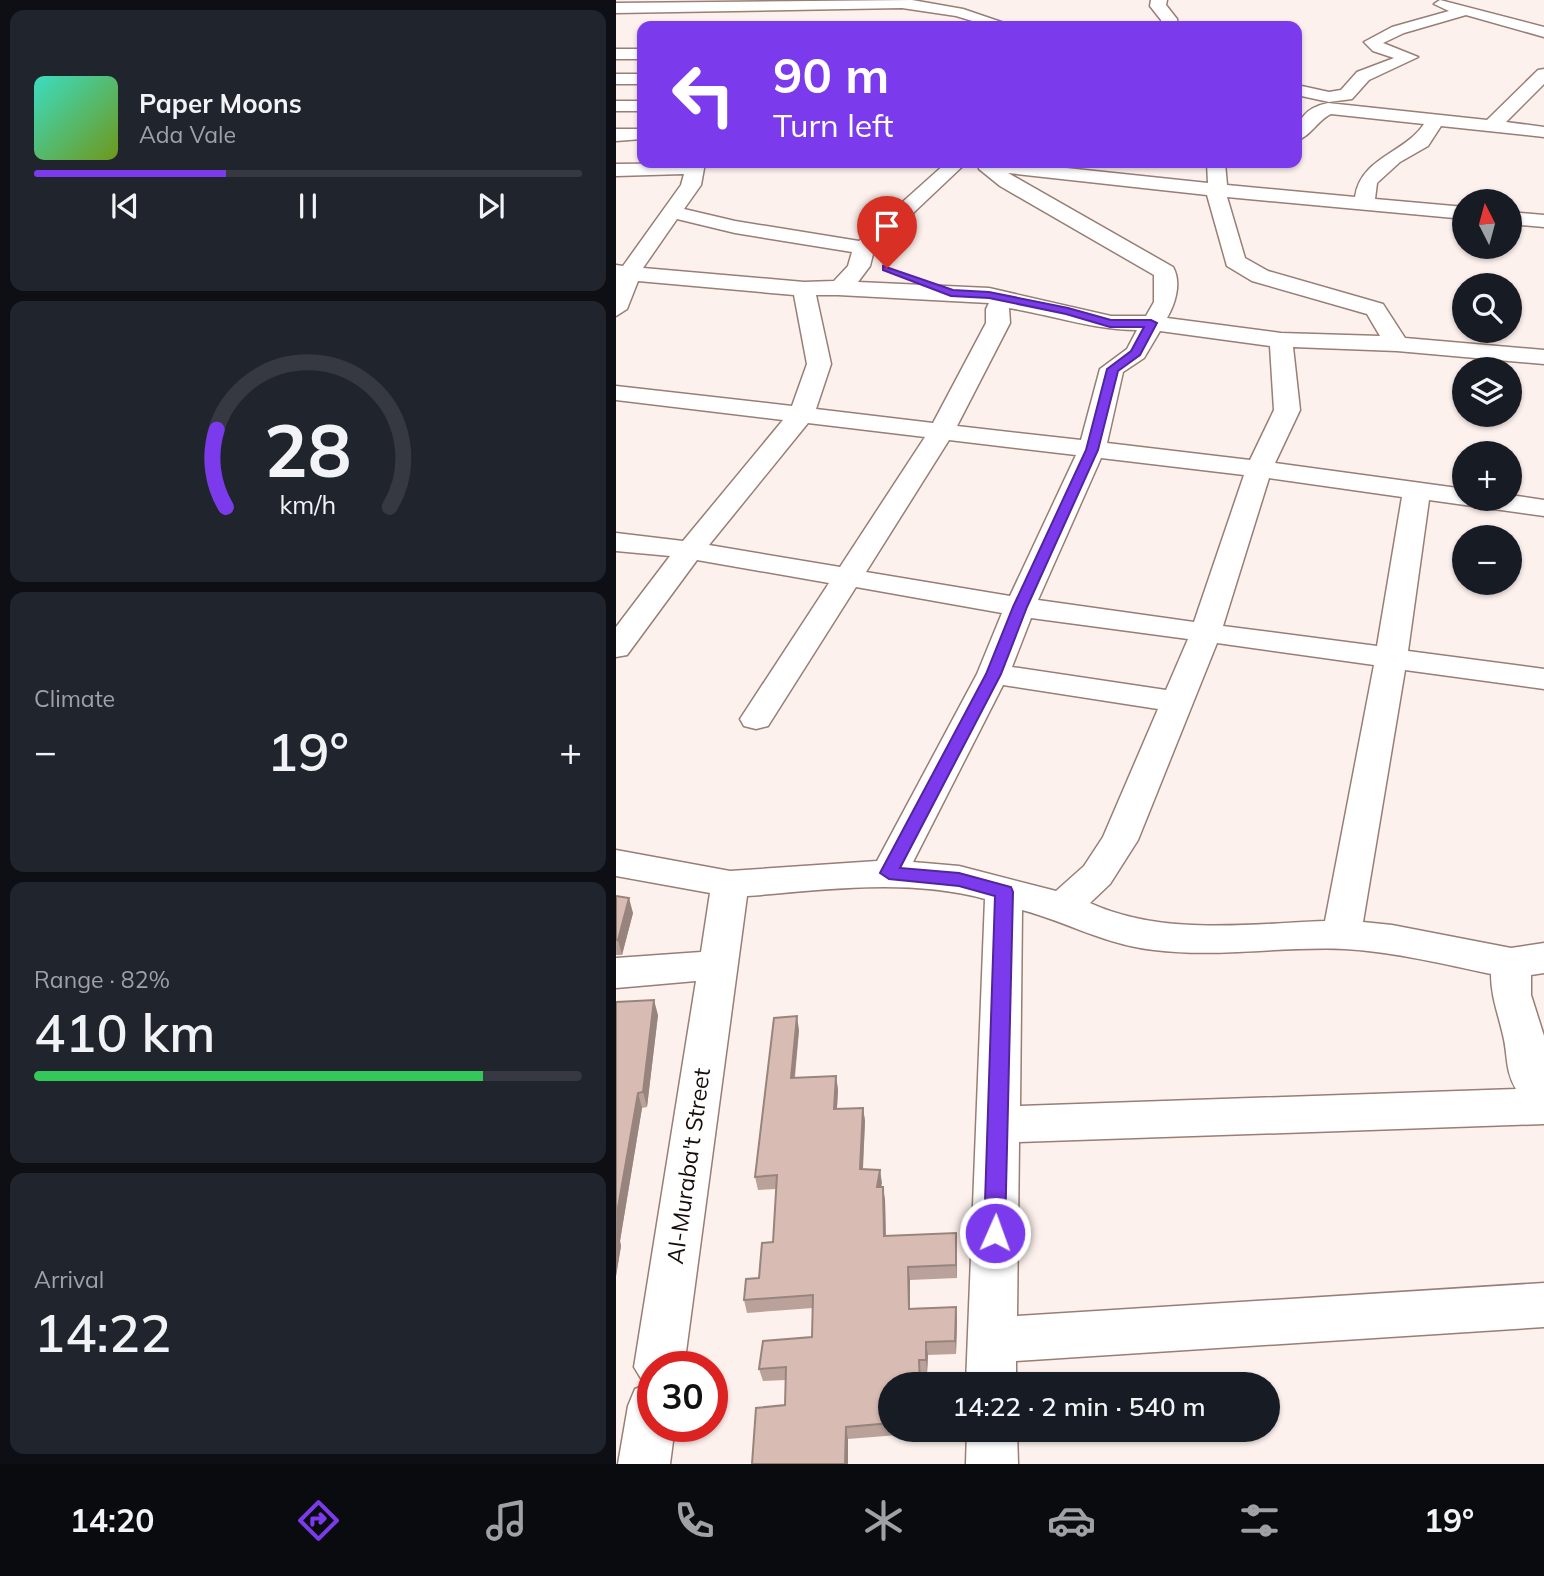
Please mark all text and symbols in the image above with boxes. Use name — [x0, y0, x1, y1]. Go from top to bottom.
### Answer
text: 90 m — [773, 44, 889, 105]
icon: left — [658, 49, 749, 140]
text: Paper Moons — [139, 87, 302, 120]
text: Turn left — [773, 105, 893, 145]
text: Ada Vale — [139, 120, 236, 149]
icon: previous — [106, 187, 144, 225]
icon: pause — [289, 187, 327, 225]
icon: next — [472, 187, 510, 225]
north arrow — [1452, 189, 1522, 259]
map controls — [1452, 189, 1522, 595]
pin — [857, 196, 917, 268]
icon: arrive — [868, 207, 906, 245]
button: search — [1452, 273, 1522, 343]
button: layers — [1452, 357, 1522, 427]
text: 28 — [264, 405, 352, 496]
button: + — [1452, 441, 1522, 511]
text: km/h — [280, 489, 336, 520]
button: − — [1452, 525, 1522, 595]
text: Climate — [34, 684, 115, 713]
text: 19° — [267, 719, 349, 784]
text: − — [34, 727, 57, 775]
text: + — [559, 727, 582, 775]
text: Range · 82% — [34, 965, 170, 994]
text: 410 km — [34, 1000, 215, 1065]
street label: Al-Muraba't Street — [660, 1066, 716, 1266]
position arrow — [958, 1196, 1032, 1270]
text: Arrival — [34, 1265, 104, 1294]
text: 14:22 — [34, 1300, 171, 1365]
speed limit sign: 30 — [637, 1351, 728, 1442]
text: 14:22 · 2 min · 540 m — [952, 1390, 1206, 1423]
icon: directions — [294, 1496, 343, 1545]
icon: music — [482, 1496, 531, 1545]
icon: phone — [670, 1496, 719, 1545]
icon: climate — [859, 1496, 908, 1545]
icon: car — [1047, 1496, 1096, 1545]
icon: filters — [1235, 1496, 1284, 1545]
text: 14:20 — [70, 1500, 154, 1540]
text: 19° — [1424, 1500, 1474, 1540]

